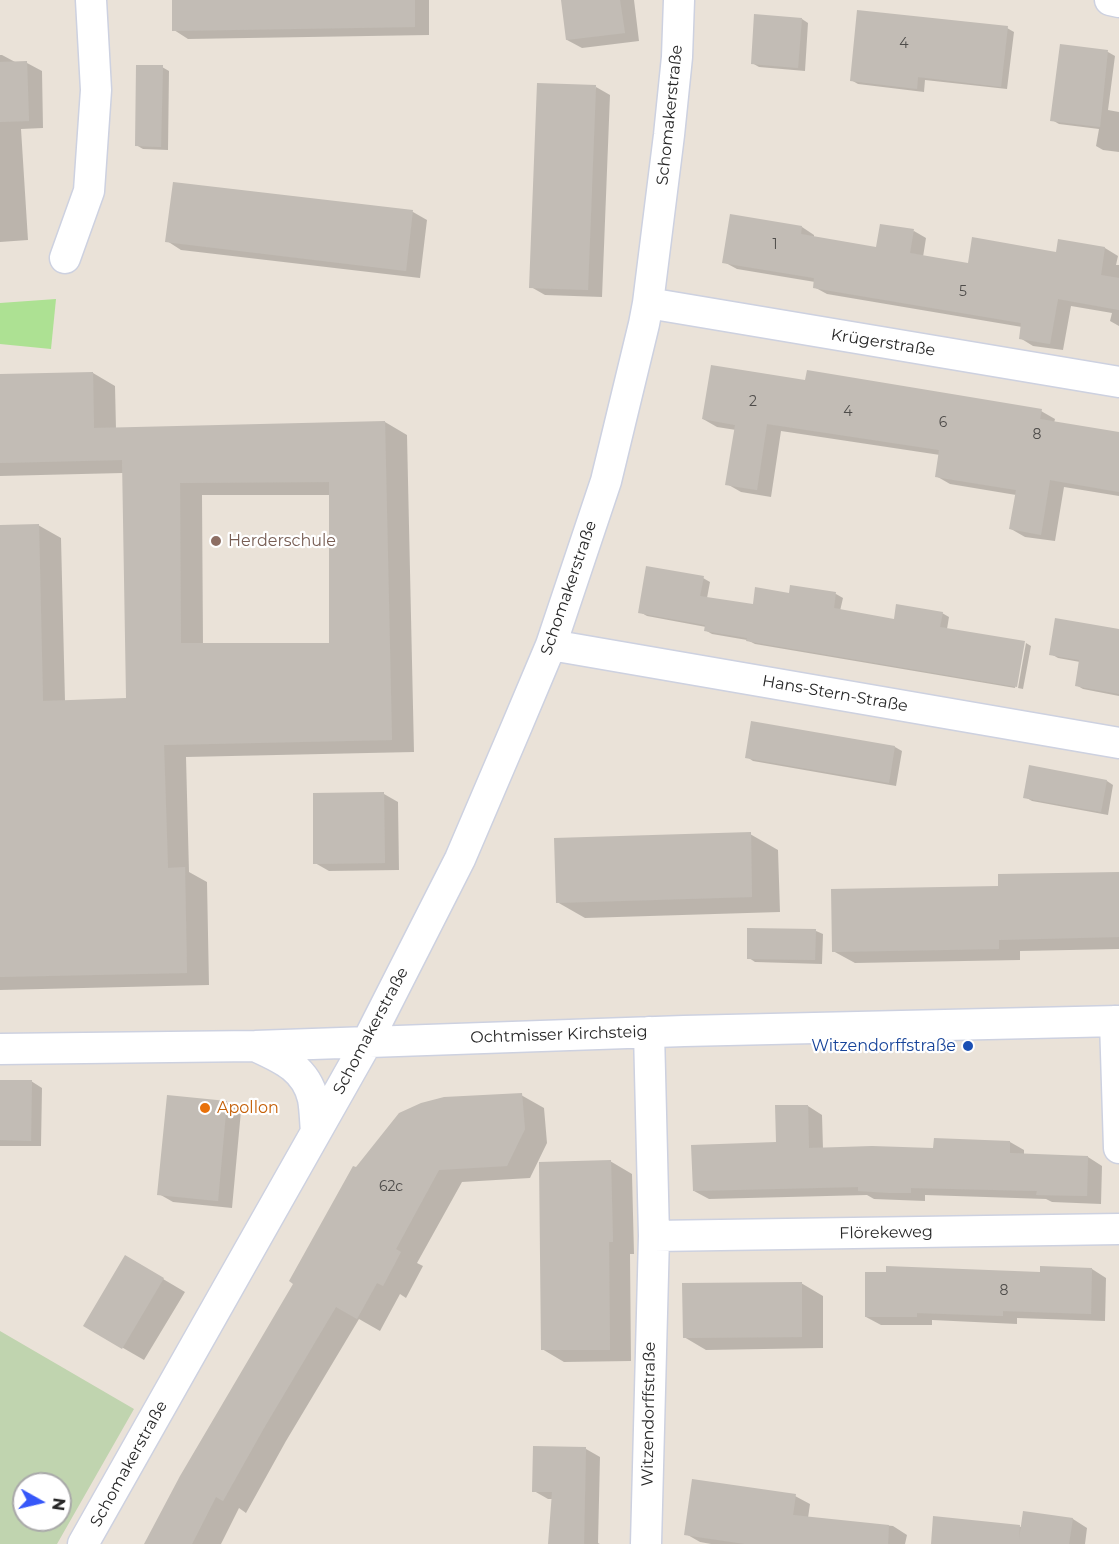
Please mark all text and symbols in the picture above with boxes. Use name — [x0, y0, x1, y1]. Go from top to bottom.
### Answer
house number: 4 — [899, 36, 909, 52]
street label: Schomakerstraße — [653, 44, 687, 186]
house number: 1 — [772, 237, 778, 253]
house number: 5 — [959, 284, 967, 300]
street label: Krügerstraße — [830, 325, 936, 361]
house number: 2 — [749, 394, 757, 410]
house number: 4 — [843, 404, 853, 420]
house number: 6 — [939, 415, 947, 431]
house number: 8 — [1033, 427, 1041, 443]
street label: Schomakerstraße — [537, 518, 601, 658]
place label: Herderschule — [228, 531, 336, 551]
marker: Herderschule — [209, 534, 223, 548]
street label: Hans-Stern-Straße — [761, 672, 909, 716]
street label: Schomakerstraße — [329, 964, 413, 1098]
street label: Ochtmisser Kirchsteig — [470, 1022, 648, 1048]
place label: Witzendorffstraße — [811, 1036, 956, 1056]
marker: Witzendorffstraße — [961, 1039, 975, 1053]
place label: Apollon — [217, 1098, 279, 1118]
marker: Apollon — [198, 1101, 212, 1115]
house number: 62c — [379, 1179, 403, 1195]
street label: Flörekeweg — [839, 1223, 933, 1243]
house number: 8 — [1000, 1283, 1008, 1299]
street label: Witzendorffstraße — [638, 1341, 660, 1487]
street label: Schomakerstraße — [86, 1398, 172, 1530]
north arrow — [12, 1472, 72, 1532]
text: N — [48, 1497, 69, 1512]

